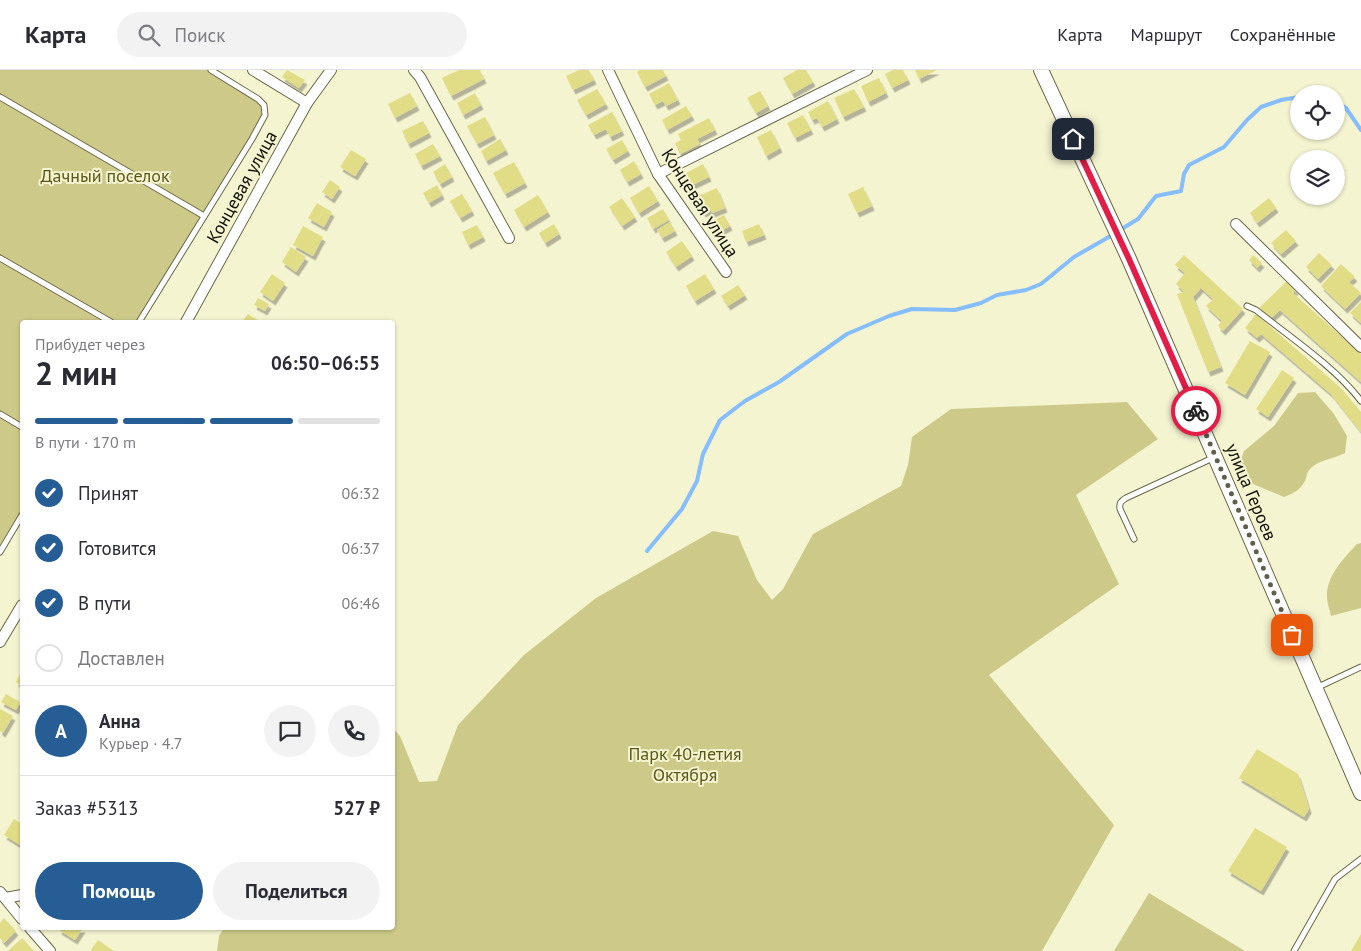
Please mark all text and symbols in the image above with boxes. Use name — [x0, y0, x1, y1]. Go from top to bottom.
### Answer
search box — [117, 12, 467, 57]
text: Карта — [25, 19, 87, 50]
icon: search — [135, 21, 163, 49]
text: Поиск — [175, 23, 225, 47]
text: Карта — [1057, 23, 1103, 46]
text: Маршрут — [1131, 23, 1202, 46]
text: Сохранённые — [1230, 23, 1336, 46]
map controls — [1290, 85, 1345, 205]
button: locate — [1290, 85, 1345, 140]
pin — [1052, 118, 1094, 160]
icon: home — [1059, 125, 1087, 153]
street label: Концевая улица — [201, 126, 282, 247]
street label: Концевая улица — [657, 144, 744, 262]
button: layers — [1290, 150, 1345, 205]
park label: Дачный поселок — [40, 164, 170, 187]
text: Прибудет через — [35, 334, 145, 354]
text: 06:50–06:55 — [271, 351, 380, 375]
text: 2 мин — [35, 352, 117, 394]
courier — [1171, 386, 1221, 436]
icon: bike — [1182, 397, 1210, 425]
text: В пути · 170 m — [35, 432, 136, 452]
street label: улица Героев — [1221, 440, 1282, 544]
icon: check — [35, 479, 63, 507]
text: Принят — [78, 481, 138, 505]
text: 06:32 — [342, 483, 380, 503]
icon: check — [35, 534, 63, 562]
text: Готовится — [78, 536, 156, 560]
text: 06:37 — [342, 538, 380, 558]
icon: check — [35, 589, 63, 617]
text: В пути — [78, 591, 131, 615]
text: 06:46 — [342, 593, 380, 613]
pin — [1271, 614, 1313, 656]
icon: bag — [1278, 621, 1306, 649]
text: Доставлен — [78, 646, 165, 670]
button: chat — [264, 705, 316, 757]
button: phone — [328, 705, 380, 757]
text: Анна — [99, 709, 140, 733]
text: А — [55, 719, 67, 743]
text: Курьер · 4.7 — [99, 733, 183, 753]
park label: Парк 40-летия Октября — [628, 742, 742, 786]
text: Заказ #5313 — [35, 796, 138, 820]
text: 527 ₽ — [333, 796, 380, 820]
button: Помощь — [35, 862, 203, 920]
button: Поделиться — [213, 862, 380, 920]

